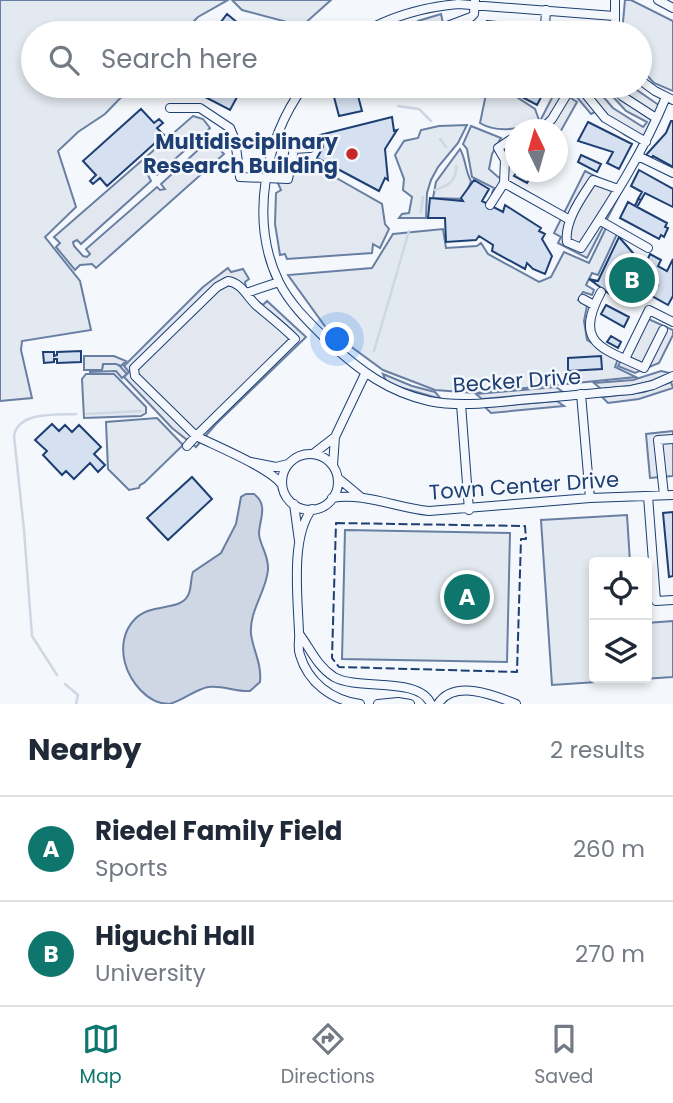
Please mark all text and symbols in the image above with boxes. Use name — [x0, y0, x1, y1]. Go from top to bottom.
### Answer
search box — [21, 21, 652, 98]
icon: search — [45, 41, 83, 79]
text: Search here — [101, 41, 258, 77]
north arrow — [505, 119, 568, 182]
place label: Multidisciplinary Research Building — [143, 127, 339, 180]
marker: Multidisciplinary Research Building — [344, 146, 360, 162]
pin: B — [609, 254, 655, 306]
your location — [320, 322, 354, 356]
street label: Becker Drive — [452, 362, 582, 399]
street label: Town Center Drive — [428, 464, 620, 507]
map controls — [589, 557, 652, 683]
button: locate — [589, 557, 652, 620]
pin: A — [444, 571, 490, 623]
button: layers — [589, 620, 652, 683]
text: Nearby — [28, 728, 142, 771]
text: 2 results — [550, 734, 645, 766]
text: Riedel Family Field — [95, 813, 342, 849]
text: A — [43, 833, 59, 865]
text: 260 m — [573, 833, 645, 865]
text: Sports — [95, 852, 168, 884]
text: Higuchi Hall — [95, 918, 255, 954]
text: B — [43, 938, 59, 970]
text: 270 m — [575, 938, 645, 970]
text: University — [95, 957, 206, 989]
tab: Map — [80, 1020, 122, 1091]
tab: Directions — [281, 1020, 375, 1091]
tab: Saved — [534, 1020, 593, 1091]

